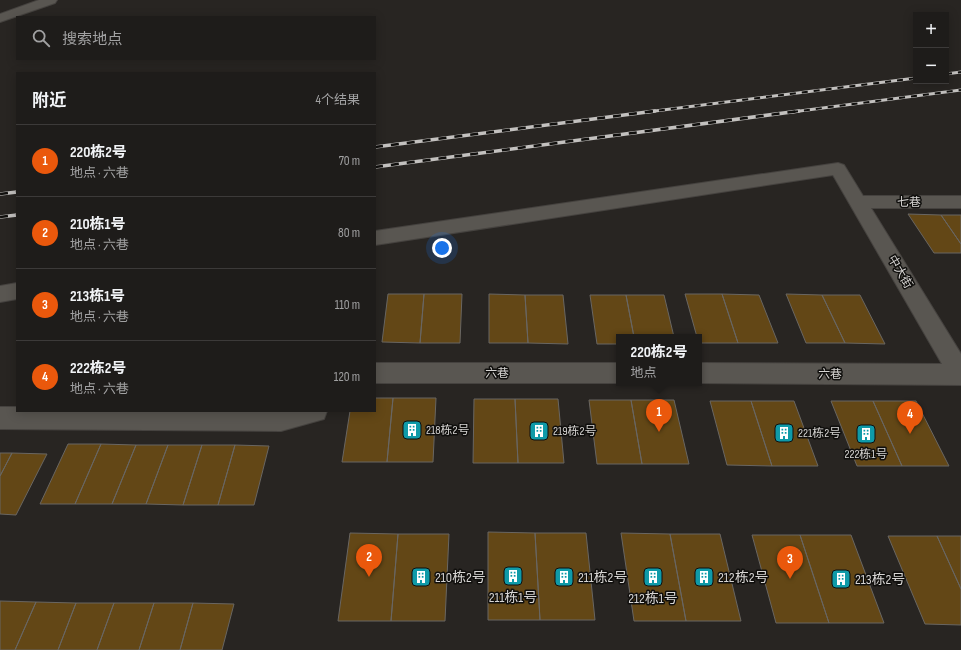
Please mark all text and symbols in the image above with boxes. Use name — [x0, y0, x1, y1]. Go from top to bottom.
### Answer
map controls — [913, 12, 949, 84]
button: + — [913, 12, 949, 48]
search box — [16, 16, 376, 60]
icon: search — [30, 27, 52, 49]
text: 搜索地点 — [62, 30, 122, 49]
button: − — [913, 48, 949, 84]
text: 附近 — [32, 91, 66, 111]
text: 4个结果 — [316, 92, 360, 108]
text: 220栋2号 — [70, 143, 127, 162]
text: 1 — [42, 153, 48, 169]
text: 70 m — [339, 153, 360, 169]
text: 地点 · 六巷 — [70, 165, 129, 181]
street label: 七巷 — [897, 195, 921, 210]
text: 210栋1号 — [70, 215, 126, 234]
text: 2 — [42, 225, 48, 241]
text: 80 m — [338, 225, 360, 241]
text: 地点 · 六巷 — [70, 237, 129, 253]
your location — [432, 238, 452, 258]
street label: 中大街 — [884, 253, 916, 291]
text: 213栋1号 — [70, 287, 125, 306]
text: 3 — [42, 297, 48, 313]
text: 110 m — [335, 297, 360, 313]
text: 地点 · 六巷 — [70, 309, 129, 325]
popup — [616, 334, 702, 386]
text: 220栋2号 — [631, 343, 687, 362]
text: 222栋2号 — [70, 359, 126, 378]
text: 地点 — [631, 365, 657, 381]
street label: 六巷 — [485, 366, 509, 381]
street label: 六巷 — [818, 367, 842, 382]
text: 4 — [42, 369, 48, 385]
text: 120 m — [334, 369, 360, 385]
text: 地点 · 六巷 — [70, 381, 129, 397]
pin: 1 — [646, 399, 672, 432]
pin: 4 — [897, 401, 923, 434]
building icon: 218栋2号 — [401, 419, 423, 441]
building icon: 219栋2号 — [528, 420, 550, 442]
building icon: 221栋2号 — [773, 422, 795, 444]
place label: 218栋2号 — [426, 423, 469, 438]
building icon: 222栋1号 — [855, 423, 877, 445]
place label: 219栋2号 — [553, 424, 596, 439]
place label: 221栋2号 — [798, 426, 841, 441]
place label: 222栋1号 — [844, 447, 888, 462]
pin: 2 — [356, 544, 382, 577]
pin: 3 — [777, 546, 803, 579]
building icon: 211栋1号 — [502, 565, 524, 587]
building icon: 210栋2号 — [410, 566, 432, 588]
building icon: 211栋2号 — [553, 566, 575, 588]
building icon: 212栋1号 — [642, 566, 664, 588]
building icon: 212栋2号 — [693, 566, 715, 588]
building icon: 213栋2号 — [830, 568, 852, 590]
place label: 210栋2号 — [435, 569, 486, 586]
place label: 211栋2号 — [578, 569, 627, 586]
place label: 212栋2号 — [718, 569, 768, 586]
place label: 213栋2号 — [855, 571, 905, 588]
place label: 211栋1号 — [489, 589, 537, 606]
place label: 212栋1号 — [628, 590, 678, 607]

